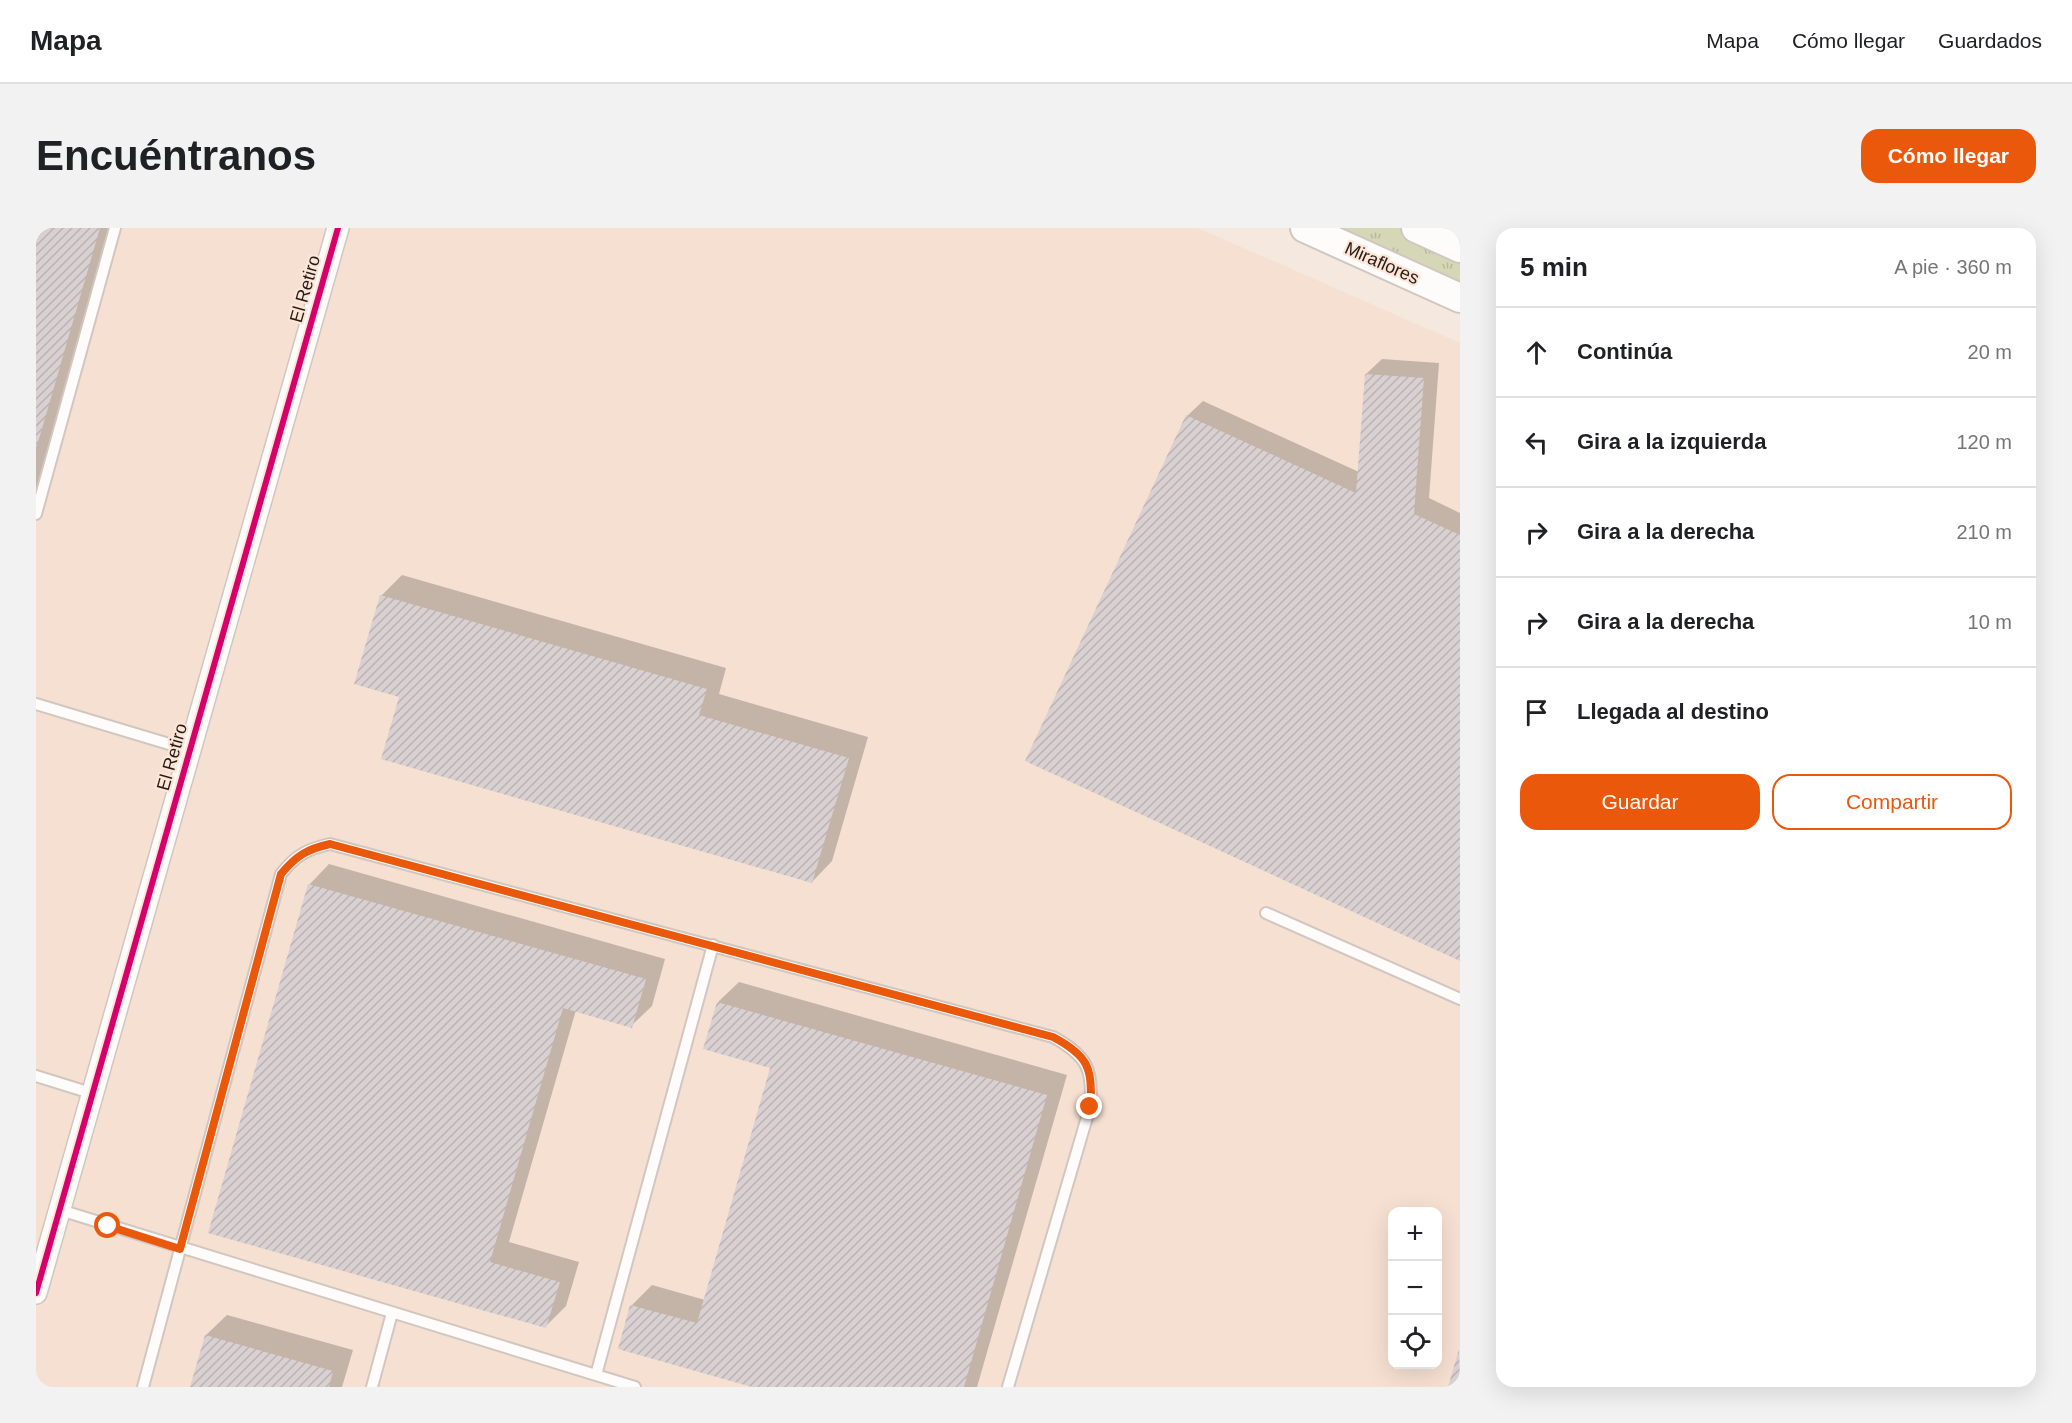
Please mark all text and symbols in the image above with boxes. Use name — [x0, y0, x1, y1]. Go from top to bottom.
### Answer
text: Mapa — [30, 25, 102, 56]
text: Mapa — [1706, 29, 1759, 52]
text: Cómo llegar — [1792, 29, 1905, 52]
text: Guardados — [1938, 29, 2042, 52]
button: Cómo llegar — [1861, 129, 2036, 183]
text: Encuéntranos — [36, 132, 316, 179]
street label: Miraflores — [1342, 238, 1422, 288]
text: 5 min — [1520, 252, 1588, 282]
street label: El Retiro — [286, 253, 324, 325]
text: A pie · 360 m — [1894, 256, 2012, 278]
icon: ahead — [1520, 336, 1553, 369]
text: Continúa — [1577, 339, 1672, 364]
text: 20 m — [1968, 341, 2012, 363]
icon: left — [1520, 426, 1553, 459]
text: Gira a la izquierda — [1577, 429, 1767, 454]
text: 120 m — [1956, 431, 2012, 453]
icon: right — [1520, 516, 1553, 549]
text: Gira a la derecha — [1577, 519, 1754, 544]
text: 210 m — [1956, 521, 2012, 543]
icon: right — [1520, 606, 1553, 639]
text: Gira a la derecha — [1577, 609, 1754, 634]
text: 10 m — [1968, 611, 2012, 633]
icon: arrive — [1520, 696, 1553, 729]
text: Llegada al destino — [1577, 699, 1769, 724]
street label: El Retiro — [153, 721, 191, 793]
button: Guardar — [1520, 774, 1760, 830]
button: Compartir — [1772, 774, 2012, 830]
route end — [1076, 1093, 1102, 1119]
map controls — [1388, 1207, 1442, 1369]
button: + — [1388, 1207, 1442, 1261]
route start — [94, 1212, 120, 1238]
button: − — [1388, 1261, 1442, 1315]
button: locate — [1388, 1315, 1442, 1369]

